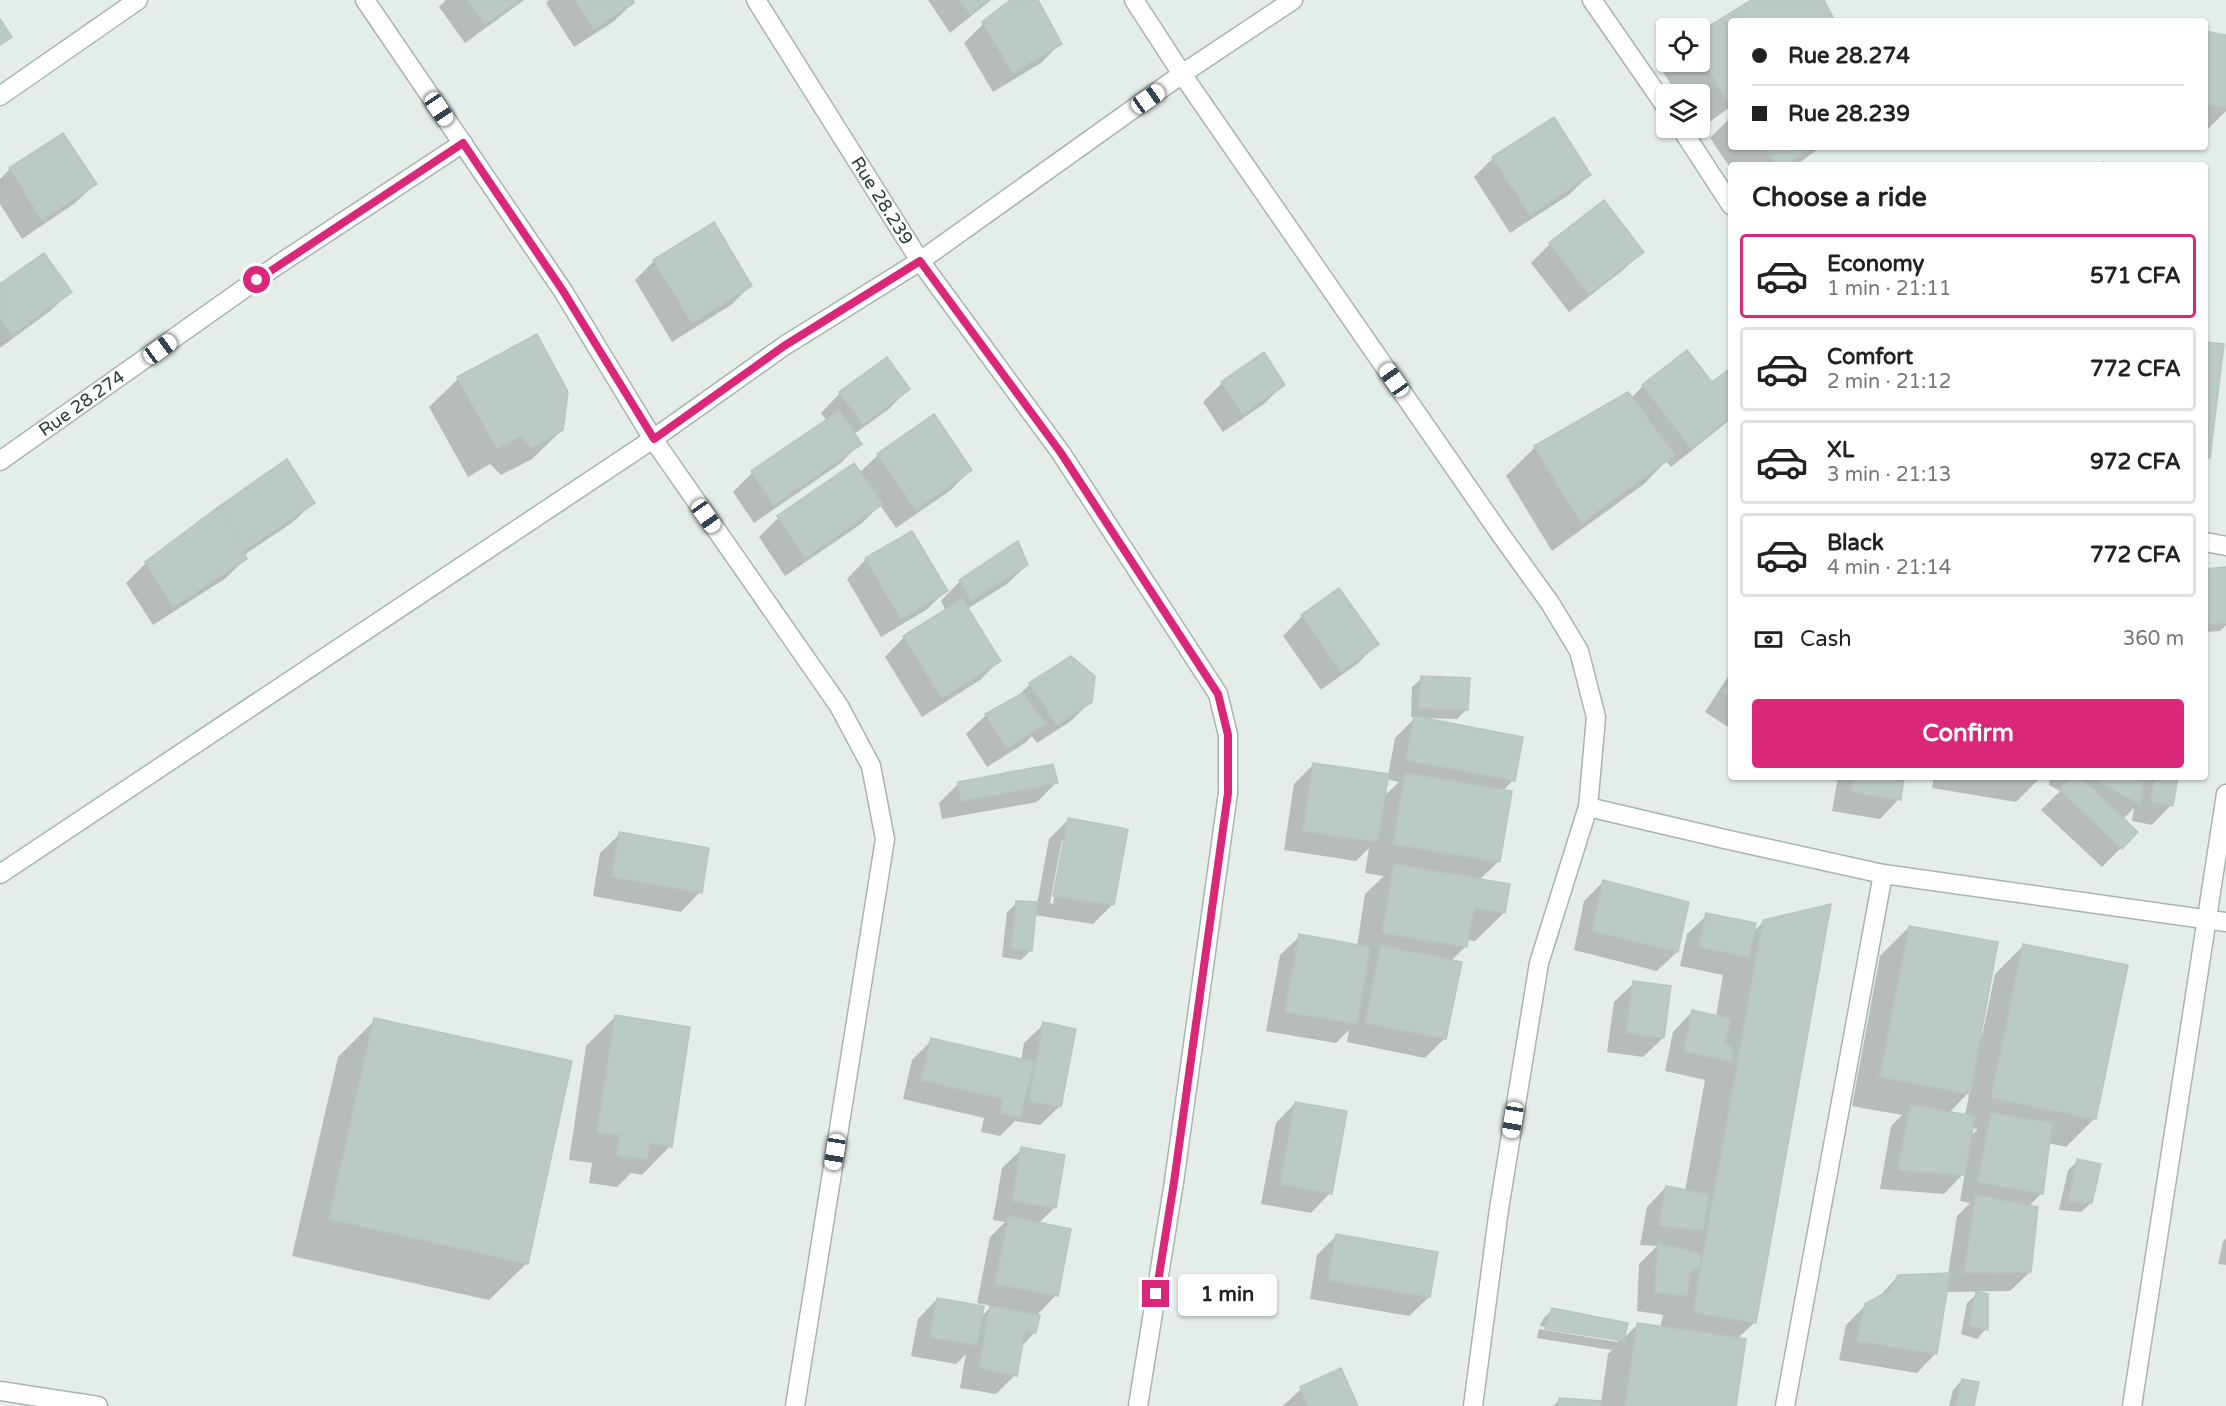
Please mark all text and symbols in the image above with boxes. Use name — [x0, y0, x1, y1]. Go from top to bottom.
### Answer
map controls — [1656, 18, 1710, 138]
button: locate — [1656, 18, 1710, 72]
text: Rue 28.274 — [1788, 43, 1910, 69]
car — [1128, 81, 1168, 117]
button: layers — [1656, 84, 1710, 138]
car — [421, 89, 457, 129]
text: Rue 28.239 — [1788, 101, 1910, 127]
street label: Rue 28.239 — [846, 153, 918, 249]
text: Choose a ride — [1752, 181, 1927, 214]
icon: car — [1755, 249, 1809, 303]
text: Economy — [1827, 251, 1924, 277]
text: 571 CFA — [2090, 263, 2181, 289]
route start — [243, 266, 270, 293]
text: 1 min · 21:11 — [1827, 277, 1951, 301]
car — [140, 331, 180, 367]
icon: car — [1755, 342, 1809, 396]
text: Comfort — [1827, 344, 1913, 370]
text: 772 CFA — [2090, 356, 2181, 382]
car — [1376, 360, 1412, 400]
street label: Rue 28.274 — [35, 365, 129, 441]
text: 2 min · 21:12 — [1827, 370, 1951, 394]
icon: car — [1755, 435, 1809, 489]
text: XL — [1827, 437, 1854, 463]
text: 972 CFA — [2090, 449, 2181, 475]
text: 3 min · 21:13 — [1827, 463, 1951, 487]
car — [688, 496, 724, 536]
icon: car — [1755, 528, 1809, 582]
text: Black — [1827, 530, 1884, 556]
text: 772 CFA — [2090, 542, 2181, 568]
text: 4 min · 21:14 — [1827, 556, 1951, 580]
icon: cash — [1752, 623, 1785, 656]
text: Cash — [1800, 626, 1852, 652]
text: 360 m — [2123, 627, 2184, 651]
button: Confirm — [1752, 699, 2184, 768]
car — [1501, 1101, 1525, 1139]
car — [823, 1133, 847, 1171]
callout: 1 min — [1177, 1273, 1276, 1315]
route end — [1142, 1280, 1169, 1307]
text: 1 min — [1201, 1283, 1254, 1307]

